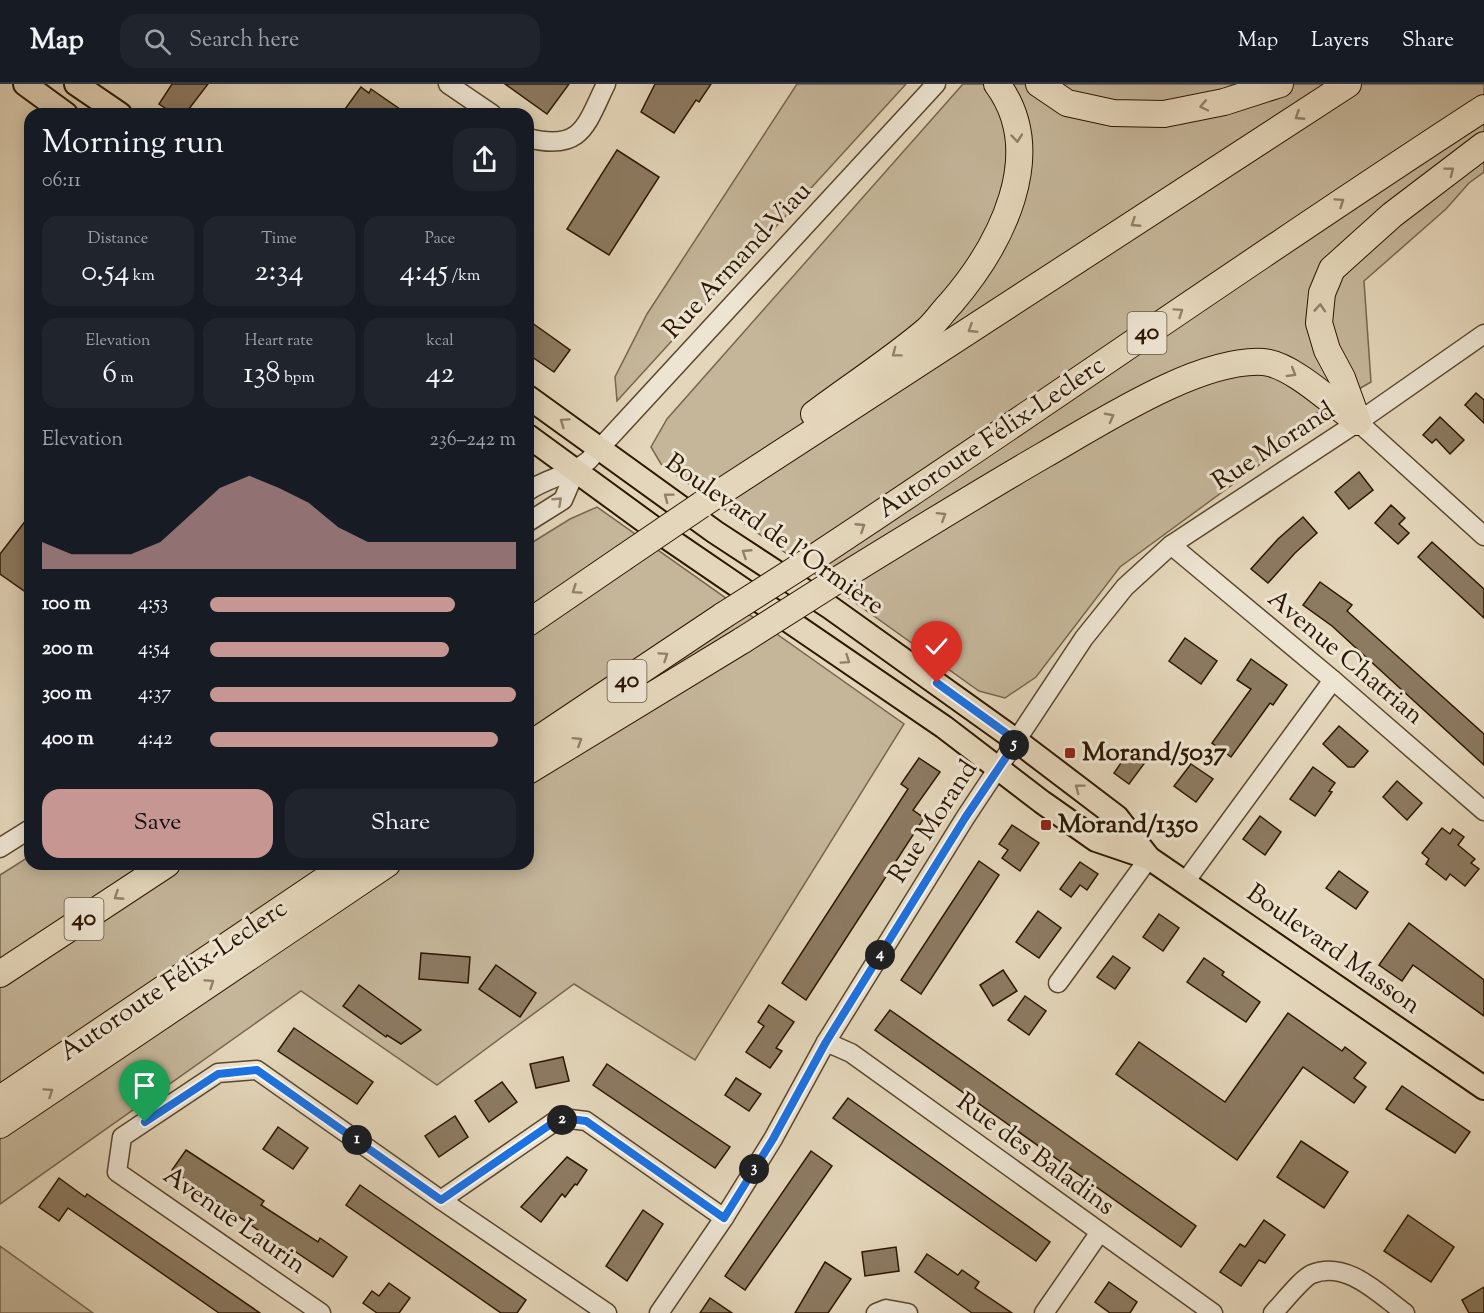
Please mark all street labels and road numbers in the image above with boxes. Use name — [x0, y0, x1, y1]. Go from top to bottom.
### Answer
street label: Rue Armand-Viau — [655, 174, 821, 348]
road number: 40 — [1128, 312, 1166, 354]
street label: Autoroute Félix-Leclerc — [871, 348, 1113, 528]
street label: Rue Morand — [1205, 393, 1343, 501]
street label: Boulevard de l'Ormière — [657, 445, 891, 625]
street label: Avenue Chatrian — [1259, 582, 1431, 734]
road number: 40 — [608, 660, 646, 702]
street label: Rue Morand — [880, 753, 988, 891]
street label: Boulevard Masson — [1238, 876, 1428, 1024]
street label: Autoroute Félix-Leclerc — [53, 891, 295, 1071]
road number: 40 — [64, 898, 104, 940]
street label: Rue des Baladins — [948, 1085, 1122, 1225]
street label: Avenue Laurin — [155, 1158, 313, 1284]

